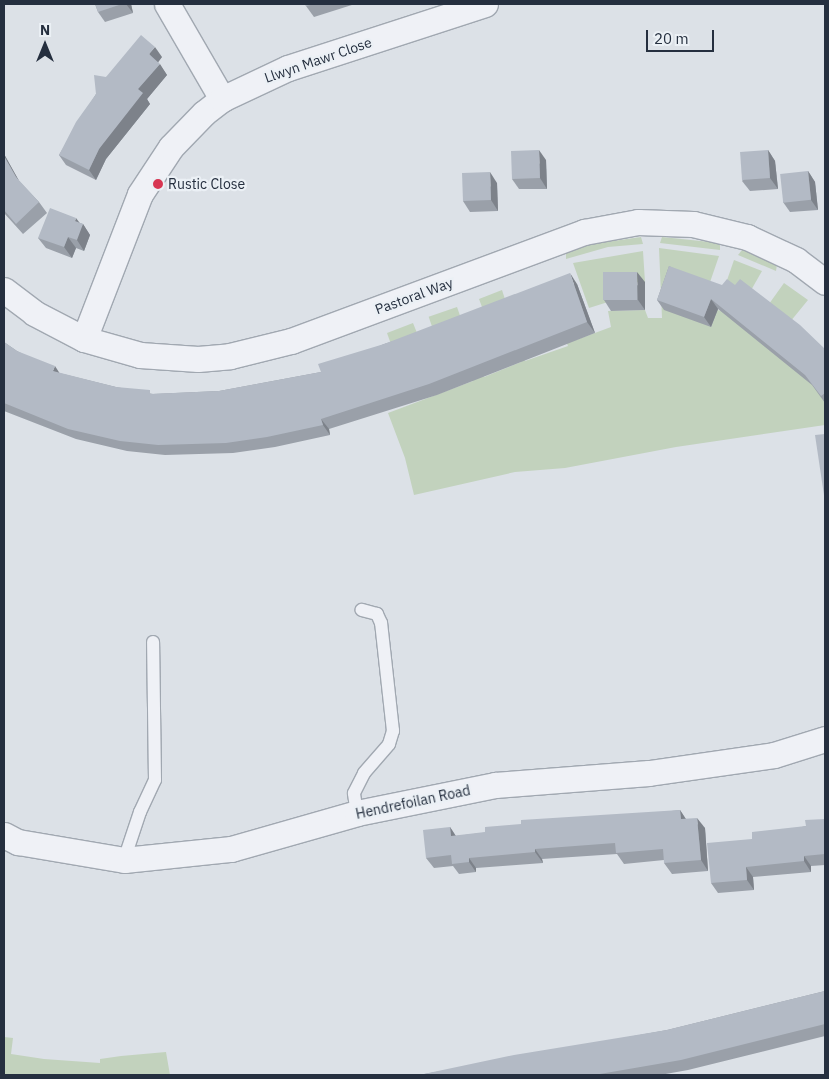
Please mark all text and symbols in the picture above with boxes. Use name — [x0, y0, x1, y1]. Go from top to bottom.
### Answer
north arrow — [20, 20, 70, 70]
scale bar — [649, 20, 716, 52]
text: N — [40, 21, 50, 39]
text: 20 m — [654, 29, 689, 48]
street label: Llwyn Mawr Close — [262, 34, 374, 86]
place label: Rustic Close — [168, 176, 245, 192]
marker: Rustic Close — [152, 178, 164, 190]
street label: Pastoral Way — [373, 274, 455, 318]
street label: Hendrefoilan Road — [354, 782, 472, 822]

